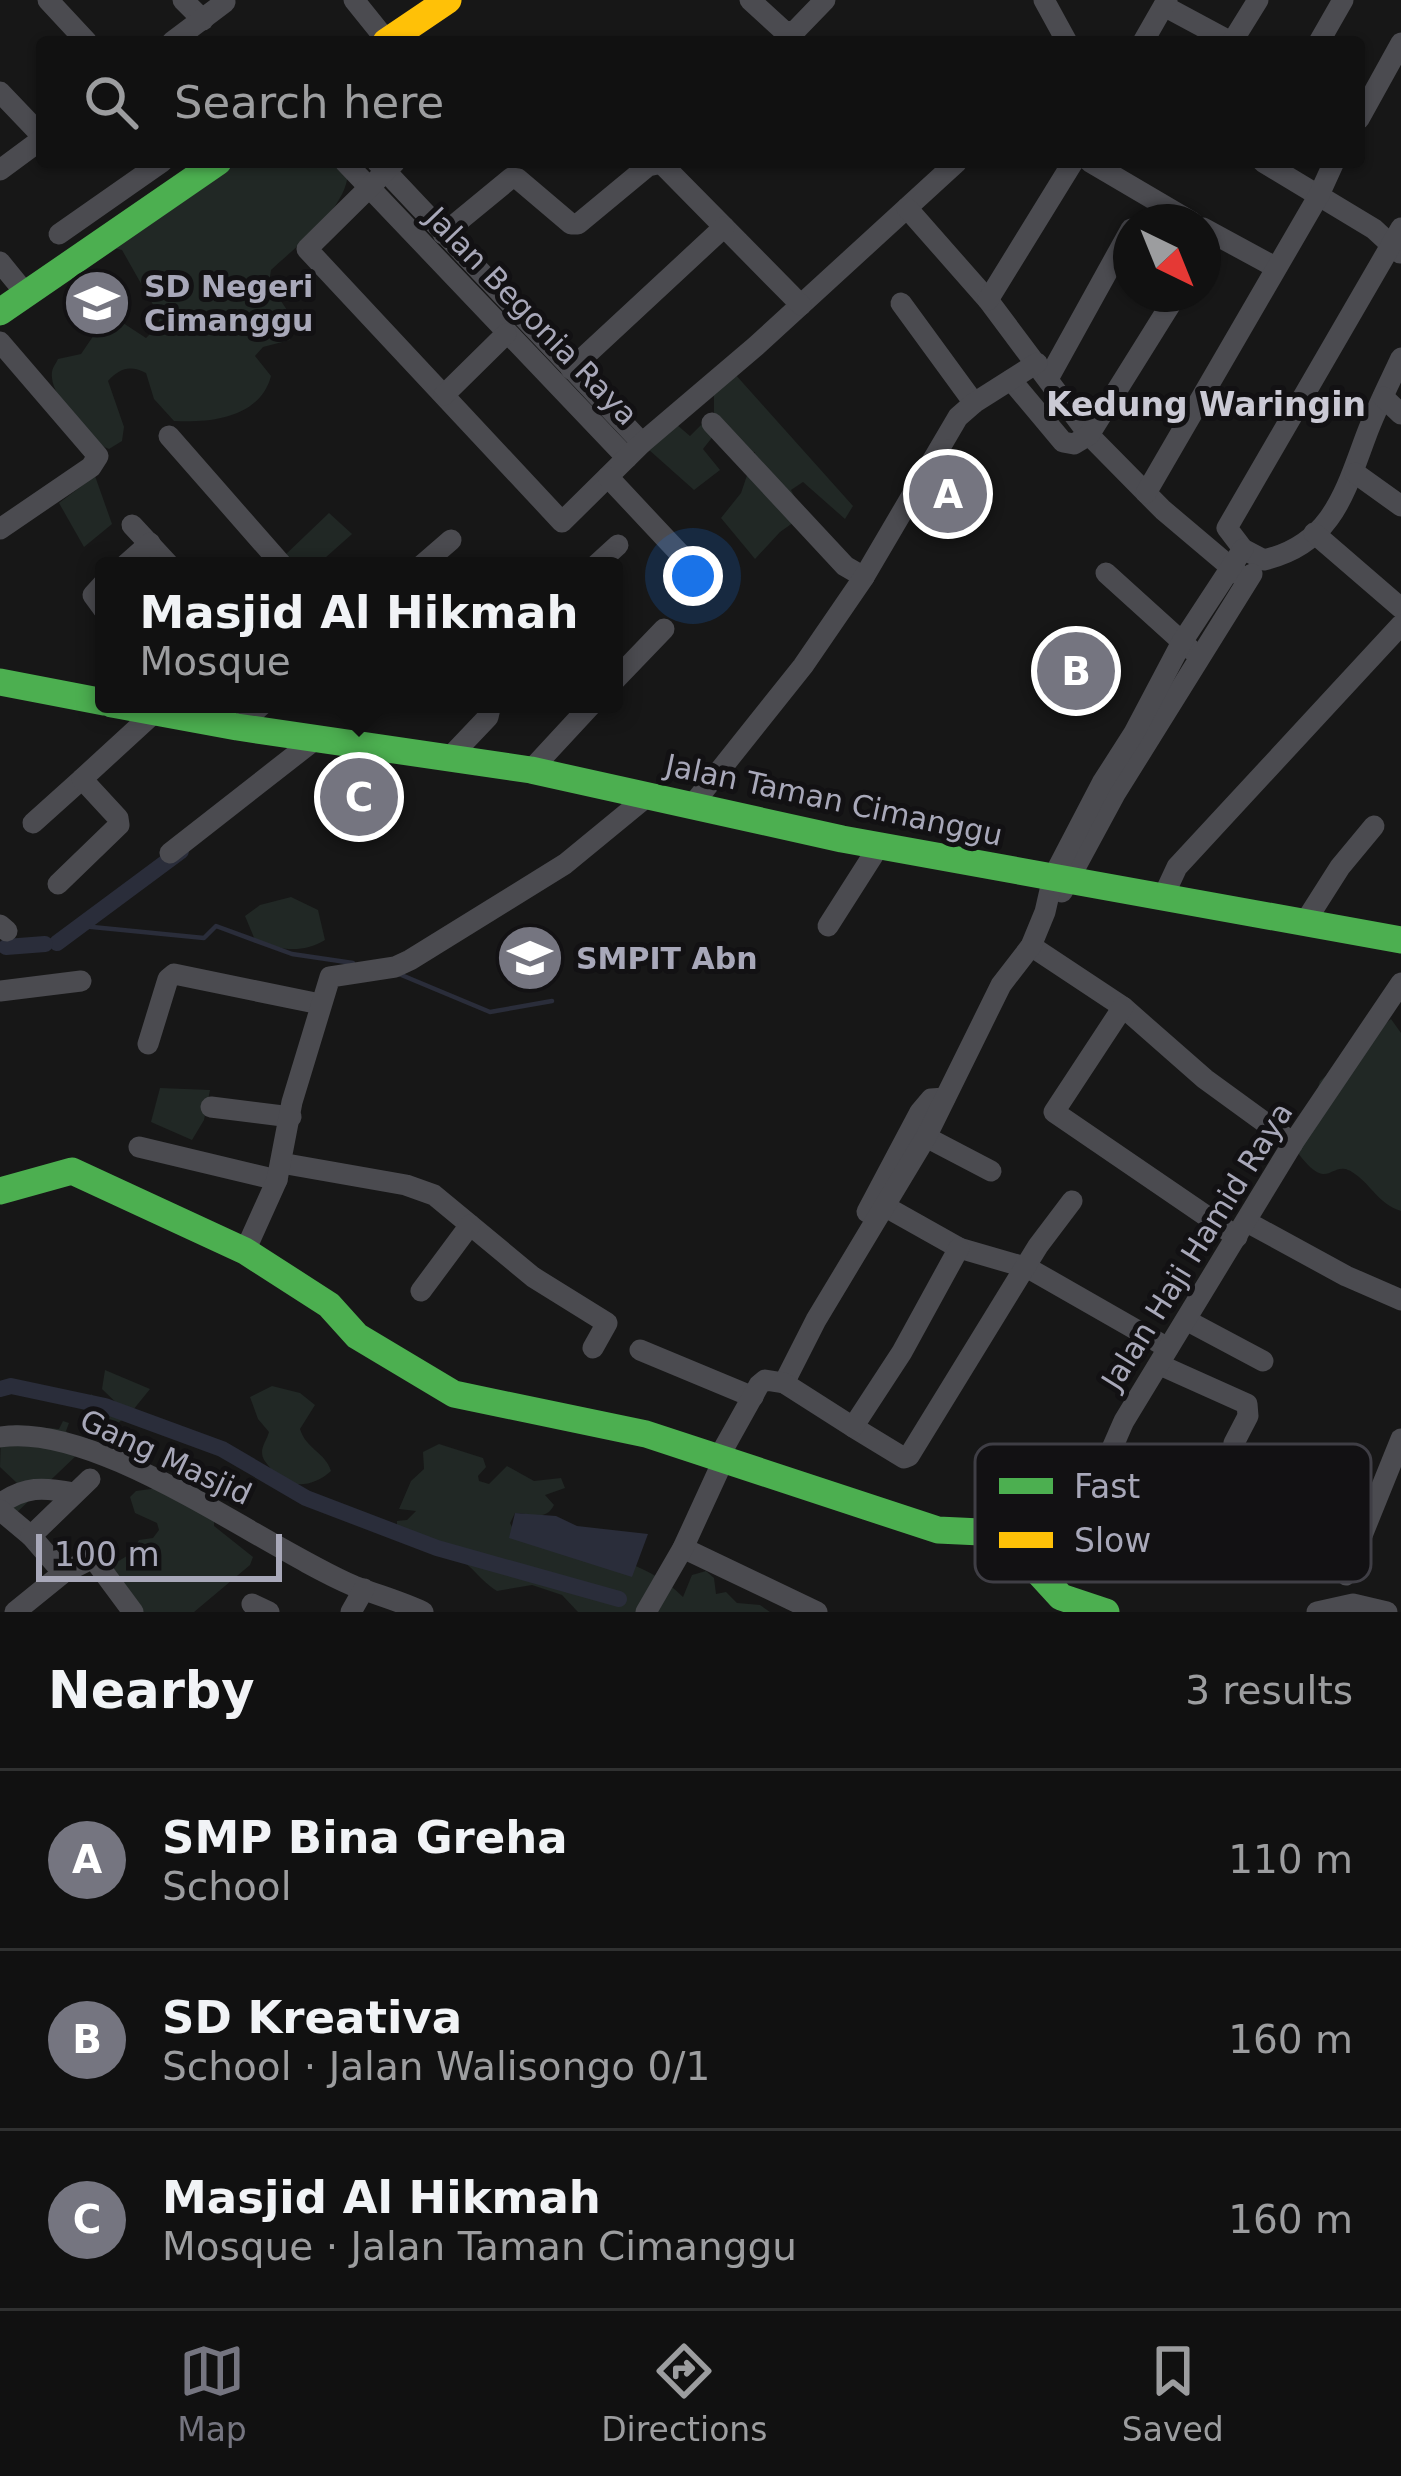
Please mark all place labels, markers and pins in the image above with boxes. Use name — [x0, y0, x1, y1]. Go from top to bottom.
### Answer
school or university icon: SD Negeri Cimanggu — [62, 268, 132, 338]
place label: SD Negeri Cimanggu — [144, 269, 313, 338]
pin: A — [909, 449, 987, 539]
pin: B — [1037, 626, 1115, 716]
pin: C — [320, 752, 398, 842]
school or university icon: SMPIT Abn — [495, 923, 565, 993]
place label: SMPIT Abn — [576, 941, 758, 976]

